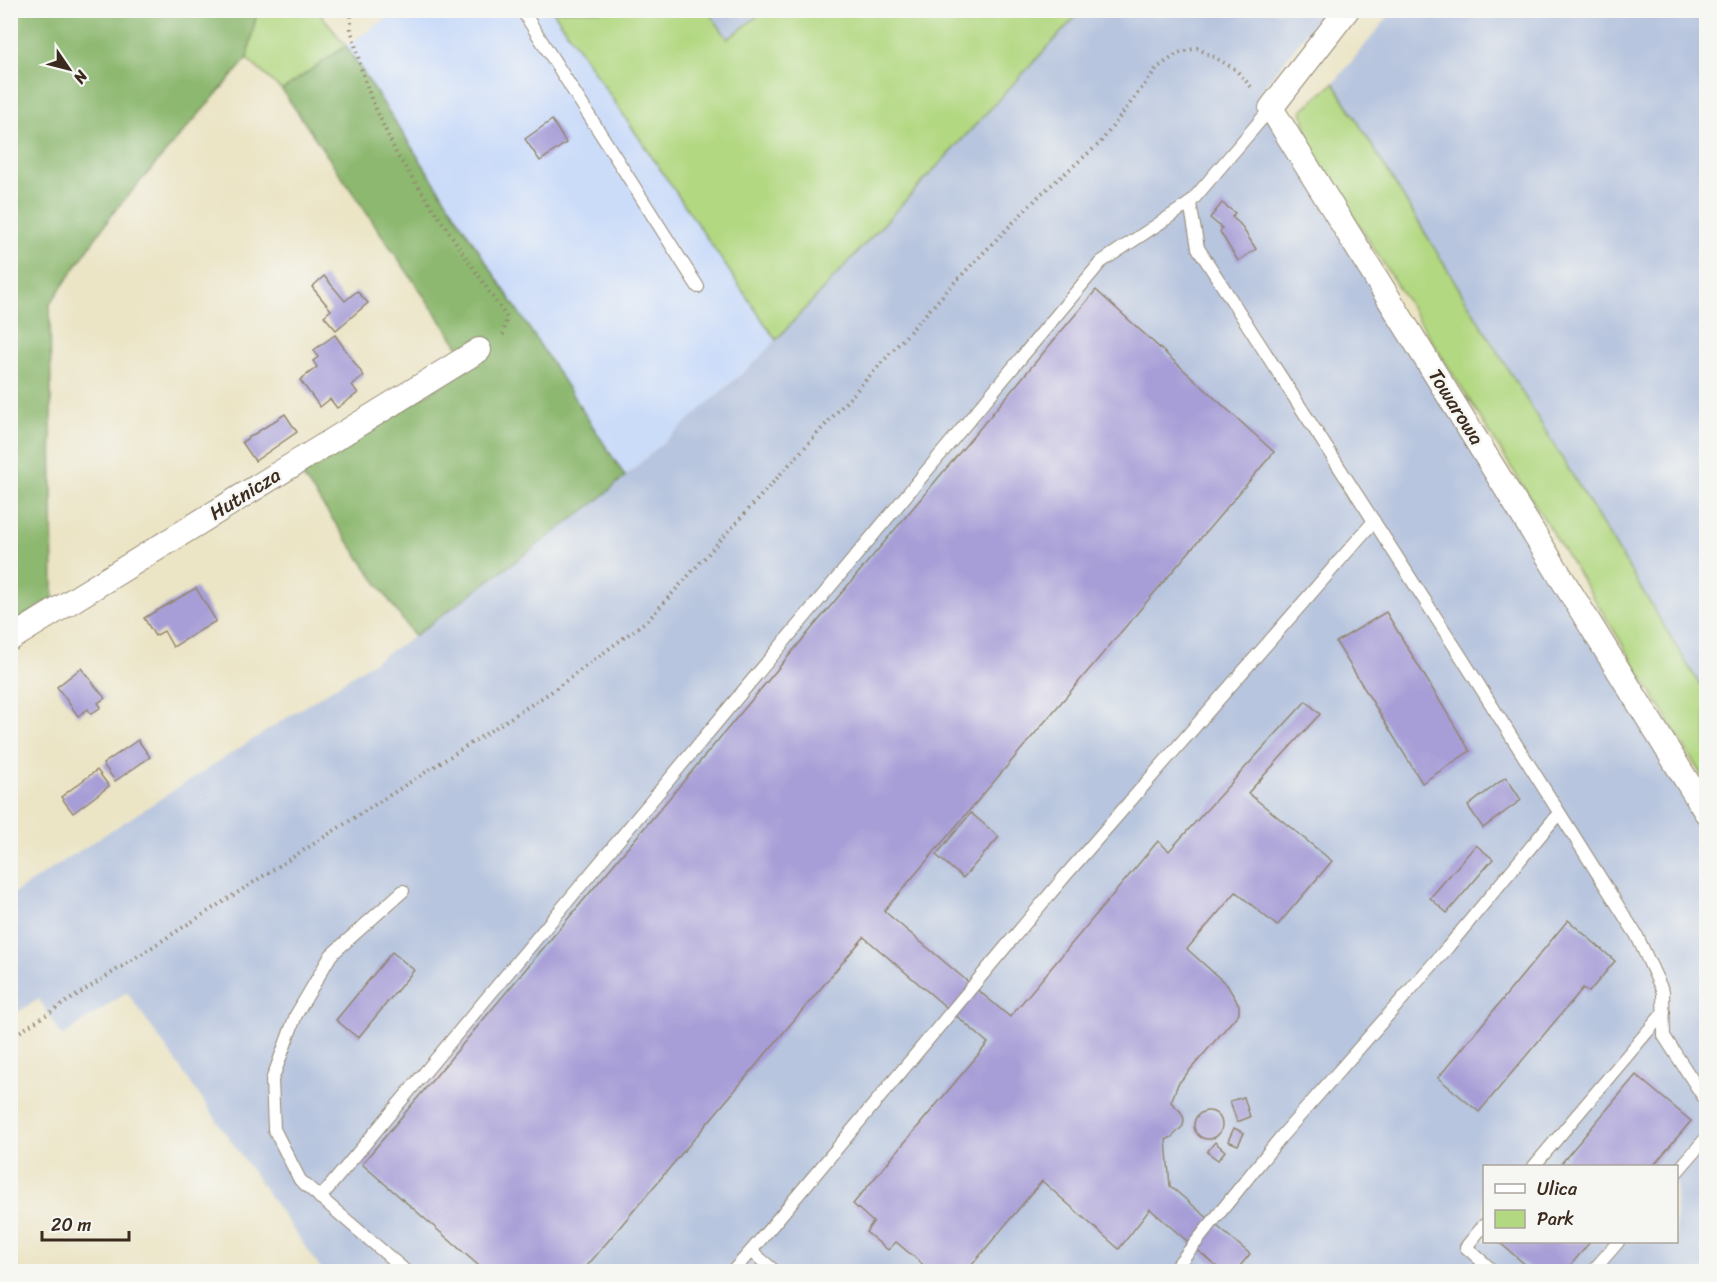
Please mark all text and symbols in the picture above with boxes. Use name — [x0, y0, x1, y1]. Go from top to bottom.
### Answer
north arrow — [39, 39, 99, 99]
text: N — [65, 64, 97, 91]
street label: Towarowa — [1419, 362, 1493, 452]
street label: Hutnicza — [202, 458, 288, 530]
legend — [1483, 1165, 1678, 1243]
text: Ulica — [1537, 1173, 1578, 1205]
text: Park — [1537, 1203, 1574, 1235]
scale bar — [42, 1204, 129, 1242]
text: 20 m — [51, 1209, 91, 1241]

